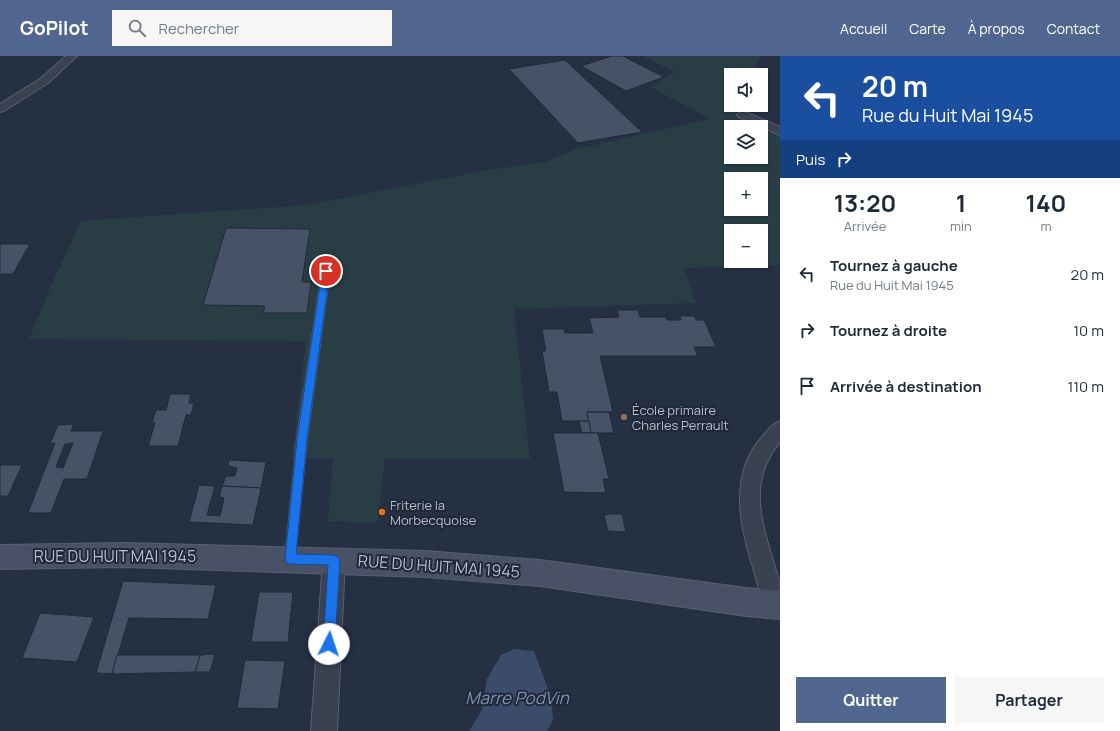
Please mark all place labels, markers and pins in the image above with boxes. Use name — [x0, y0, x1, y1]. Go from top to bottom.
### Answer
pin — [309, 254, 343, 288]
place label: École primaire Charles Perrault — [632, 401, 729, 434]
marker: École primaire Charles Perrault — [619, 412, 629, 422]
place label: Friterie la Morbecquoise — [390, 496, 477, 529]
marker: Friterie la Morbecquoise — [377, 507, 387, 517]

